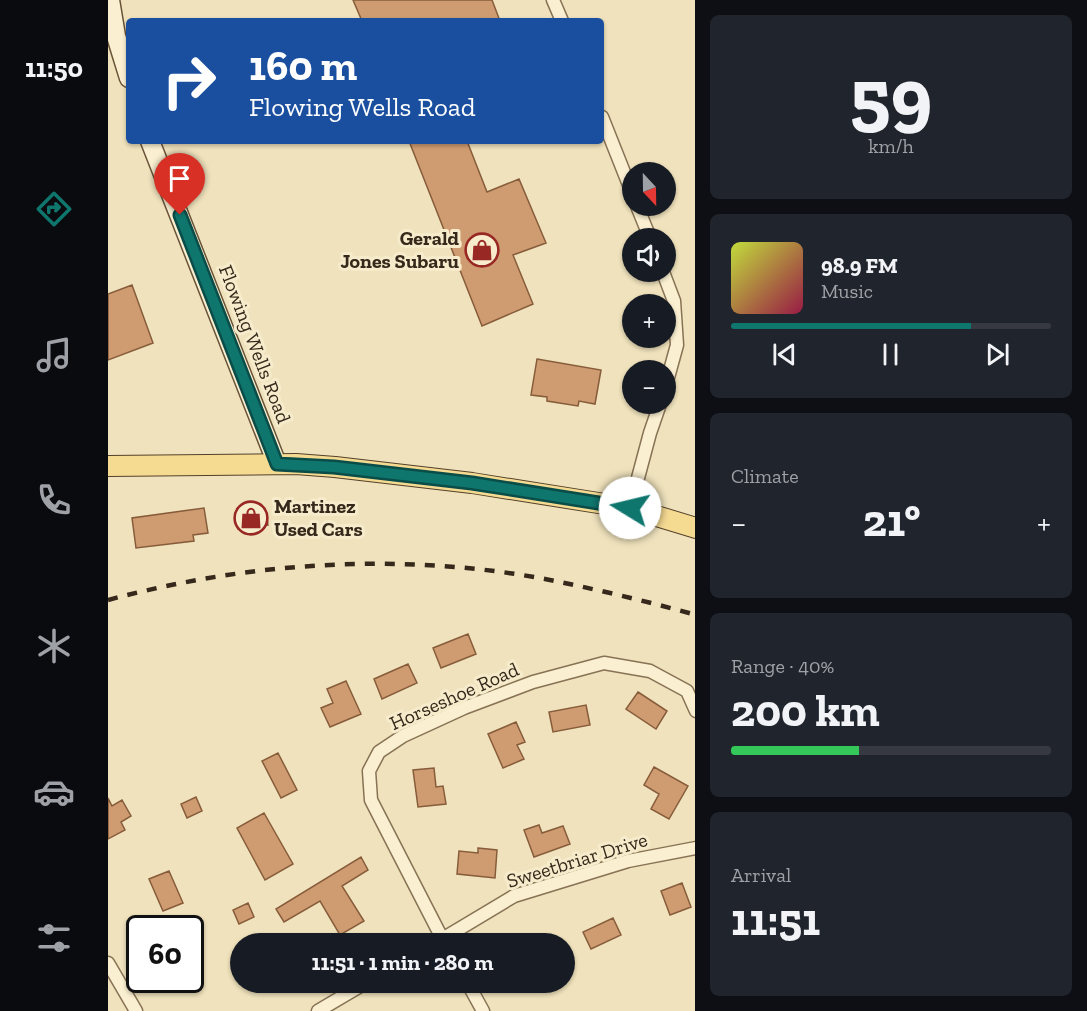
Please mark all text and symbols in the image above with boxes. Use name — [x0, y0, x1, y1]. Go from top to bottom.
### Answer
text: 160 m — [249, 40, 357, 91]
icon: right — [150, 42, 228, 120]
text: 59 — [850, 48, 932, 142]
text: 11:50 — [25, 52, 83, 84]
text: Flowing Wells Road — [249, 91, 476, 123]
text: km/h — [868, 134, 914, 158]
pin — [154, 153, 205, 215]
icon: arrive — [163, 162, 196, 195]
north arrow — [622, 162, 676, 216]
map controls — [622, 162, 676, 414]
icon: directions — [33, 188, 75, 230]
place label: Gerald Jones Subaru — [340, 226, 460, 273]
button: sound — [622, 228, 676, 282]
shop icon: Gerald Jones Subaru — [464, 232, 500, 268]
text: 98.9 FM — [821, 252, 898, 279]
street label: Flowing Wells Road — [214, 261, 296, 427]
text: Music — [821, 279, 873, 303]
button: + — [622, 294, 676, 348]
icon: music — [33, 334, 75, 376]
icon: previous — [768, 338, 801, 371]
icon: pause — [874, 338, 907, 371]
icon: next — [981, 338, 1014, 371]
button: − — [622, 360, 676, 414]
text: Climate — [731, 464, 799, 488]
position arrow — [598, 476, 662, 540]
icon: phone — [33, 479, 75, 521]
place label: Martinez Used Cars — [274, 494, 363, 541]
text: 21° — [863, 494, 921, 548]
shop icon: Martinez Used Cars — [233, 500, 269, 536]
text: − — [731, 503, 746, 542]
text: + — [1037, 503, 1051, 542]
icon: climate — [33, 625, 75, 667]
text: Range · 40% — [731, 654, 834, 678]
street label: Horseshoe Road — [386, 657, 522, 735]
text: 200 km — [731, 684, 880, 738]
icon: car — [33, 771, 75, 813]
street label: Sweetbriar Drive — [504, 827, 650, 893]
text: Arrival — [731, 863, 791, 887]
text: 11:51 — [731, 893, 820, 947]
speed limit sign: 60 — [126, 915, 204, 993]
icon: filters — [33, 917, 75, 959]
text: 11:51 · 1 min · 280 m — [312, 949, 493, 976]

